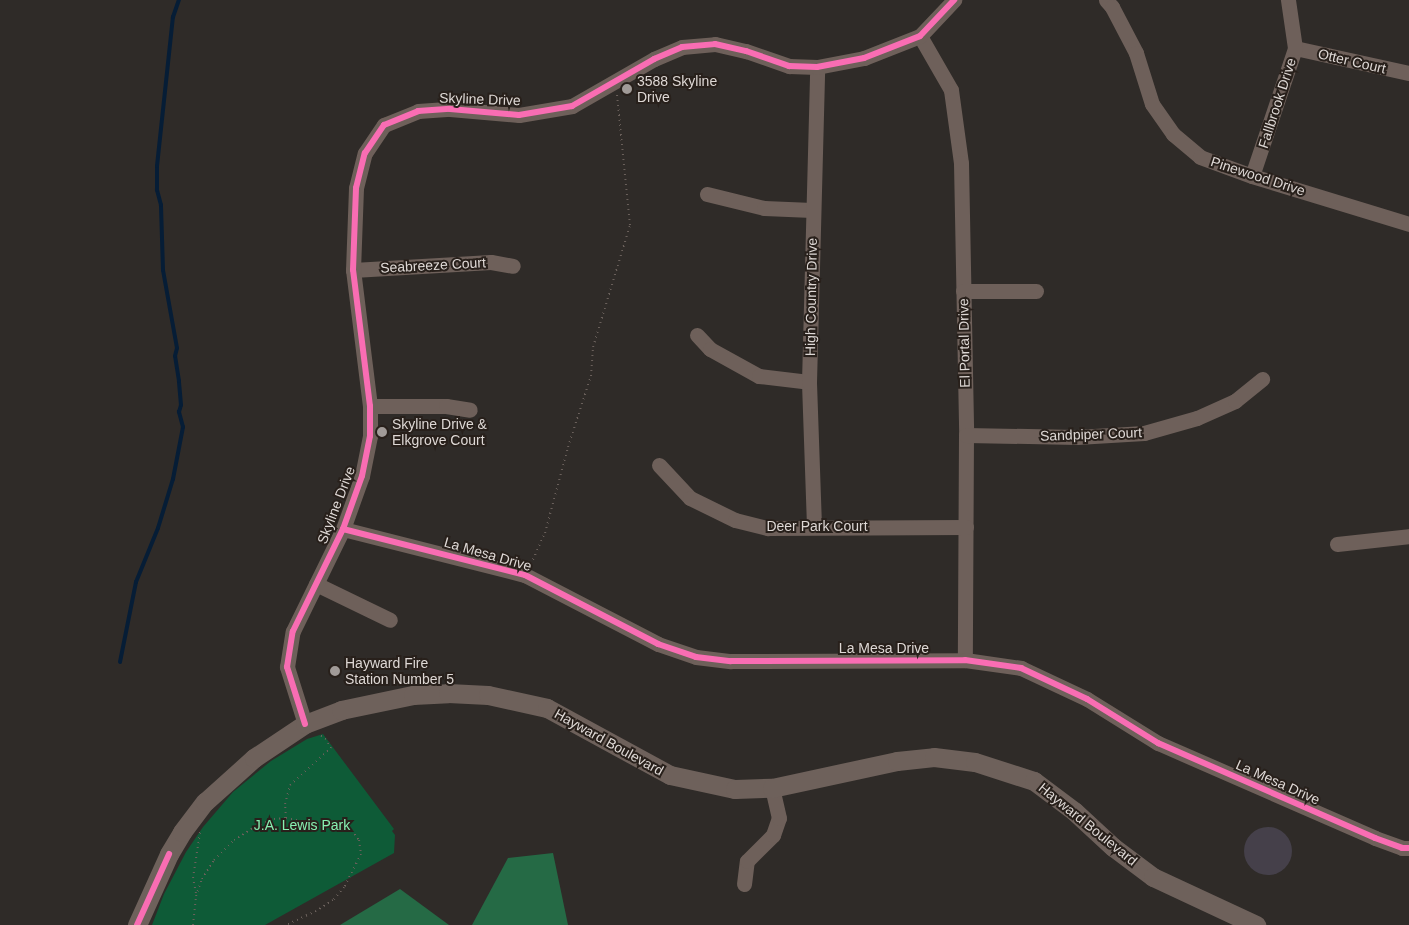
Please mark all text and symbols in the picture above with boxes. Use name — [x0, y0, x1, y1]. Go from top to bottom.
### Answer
street label: Otter Court — [1316, 45, 1388, 77]
street label: Fallbrook Drive — [1254, 56, 1300, 150]
place label: 3588 Skyline Drive — [637, 73, 717, 105]
marker: 3588 Skyline Drive — [621, 83, 633, 95]
street label: Skyline Drive — [439, 89, 521, 109]
street label: Pinewood Drive — [1209, 153, 1307, 199]
street label: High Country Drive — [802, 238, 820, 356]
street label: Seabreeze Court — [380, 254, 486, 276]
street label: El Portal Drive — [955, 298, 973, 388]
place label: Skyline Drive & Elkgrove Court — [392, 416, 487, 448]
street label: Sandpiper Court — [1040, 424, 1142, 444]
marker: Skyline Drive & Elkgrove Court — [376, 426, 388, 438]
street label: Skyline Drive — [314, 464, 358, 546]
street label: Deer Park Court — [766, 518, 868, 534]
street label: La Mesa Drive — [442, 533, 534, 575]
street label: La Mesa Drive — [839, 640, 929, 656]
place label: Hayward Fire Station Number 5 — [345, 655, 454, 688]
marker: Hayward Fire Station Number 5 — [329, 665, 341, 677]
street label: Hayward Boulevard — [552, 705, 666, 779]
street label: La Mesa Drive — [1233, 756, 1323, 808]
street label: Hayward Boulevard — [1035, 779, 1141, 869]
park label: J.A. Lewis Park — [254, 817, 350, 833]

